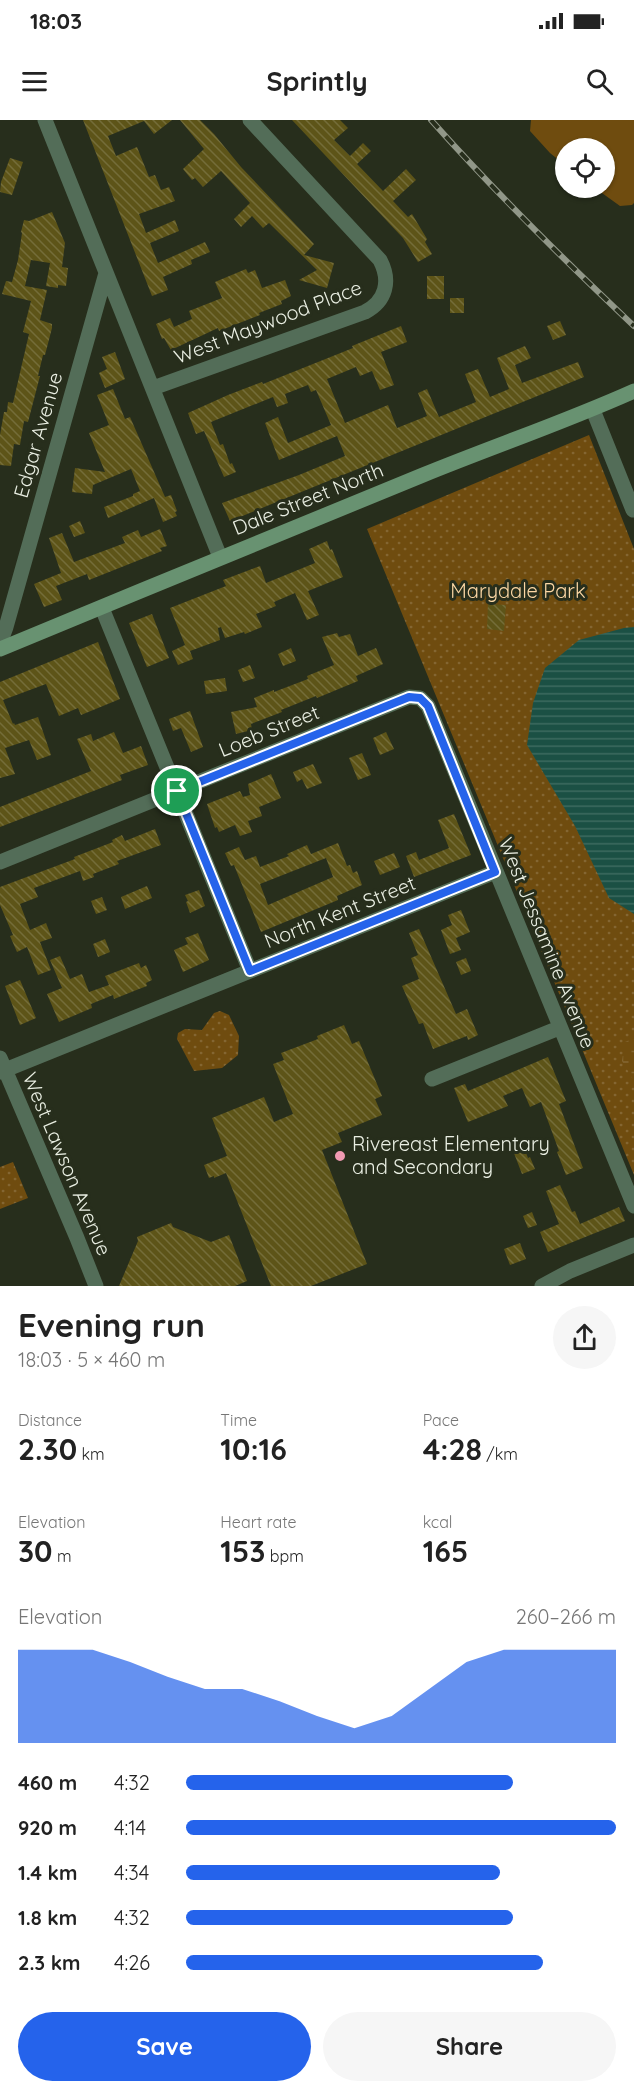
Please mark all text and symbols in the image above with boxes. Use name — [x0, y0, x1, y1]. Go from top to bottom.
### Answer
text: 18:03 — [30, 7, 82, 35]
text: Sprintly — [266, 64, 368, 98]
icon: menu — [18, 65, 51, 98]
icon: search — [583, 65, 616, 98]
map controls — [555, 138, 615, 198]
button: locate — [555, 138, 615, 198]
street label: West Maywood Place — [170, 274, 365, 369]
street label: Edgar Avenue — [8, 369, 67, 501]
street label: Dale Street North — [229, 457, 387, 540]
park label: Marydale Park — [450, 578, 586, 603]
street label: Loeb Street — [215, 699, 323, 762]
pin — [151, 765, 202, 816]
icon: arrive — [160, 774, 193, 807]
street label: West Jessamine Avenue — [494, 834, 601, 1052]
street label: North Kent Street — [261, 870, 419, 953]
street label: West Lawson Avenue — [18, 1069, 117, 1259]
place label: Rivereast Elementary and Secondary — [352, 1131, 550, 1179]
marker: Rivereast Elementary and Secondary — [333, 1149, 347, 1163]
text: Evening run — [18, 1304, 205, 1345]
button: share — [553, 1306, 616, 1369]
text: 18:03 · 5 × 460 m — [18, 1347, 165, 1372]
text: Distance — [18, 1410, 82, 1430]
text: Time — [220, 1410, 257, 1430]
text: Pace — [423, 1410, 459, 1430]
text: 2.30 — [18, 1430, 77, 1468]
text: 10:16 — [220, 1430, 287, 1468]
text: 4:28 — [423, 1430, 482, 1468]
text: km — [77, 1444, 105, 1464]
text: /km — [482, 1444, 518, 1464]
text: Elevation — [18, 1512, 85, 1532]
text: Heart rate — [220, 1512, 297, 1532]
text: kcal — [423, 1512, 453, 1532]
text: 30 — [18, 1532, 53, 1570]
text: 153 — [220, 1532, 265, 1570]
text: 165 — [423, 1532, 468, 1570]
text: m — [53, 1546, 72, 1566]
text: bpm — [265, 1546, 304, 1566]
text: Elevation — [18, 1604, 102, 1629]
text: 260–266 m — [516, 1604, 616, 1629]
text: 460 m — [18, 1770, 77, 1795]
text: 4:32 — [114, 1770, 150, 1795]
text: 920 m — [18, 1815, 77, 1840]
text: 4:14 — [114, 1815, 146, 1840]
text: 1.4 km — [18, 1860, 77, 1885]
text: 4:34 — [114, 1860, 149, 1885]
text: 1.8 km — [18, 1905, 77, 1930]
text: 4:32 — [114, 1905, 150, 1930]
text: 2.3 km — [18, 1950, 81, 1975]
text: 4:26 — [114, 1950, 150, 1975]
button: Save — [18, 2012, 311, 2081]
button: Share — [323, 2012, 616, 2081]

